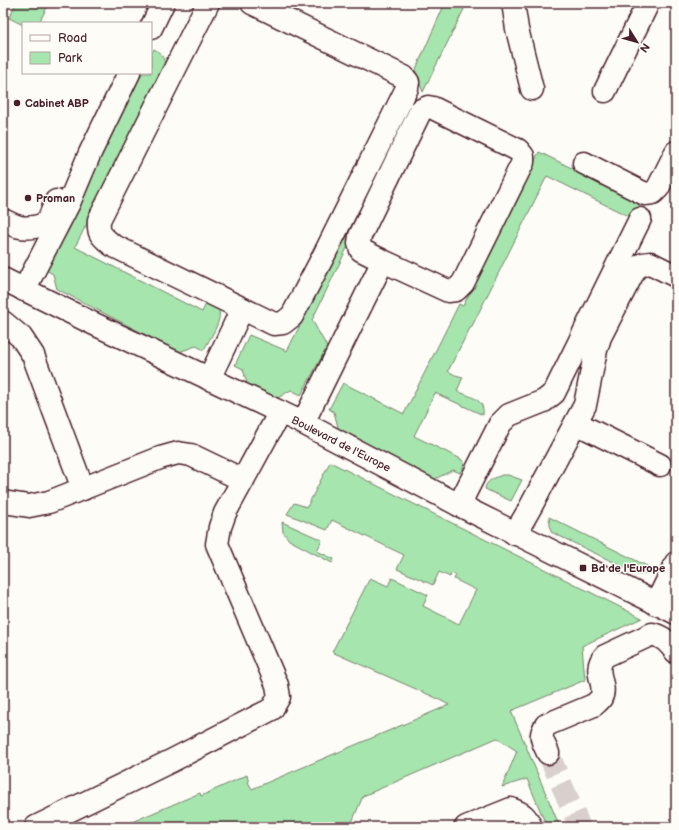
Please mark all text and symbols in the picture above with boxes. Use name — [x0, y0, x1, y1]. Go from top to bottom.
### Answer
legend — [22, 22, 152, 74]
north arrow — [617, 22, 657, 62]
text: Road — [58, 31, 87, 46]
text: N — [637, 41, 652, 55]
text: Park — [58, 51, 82, 66]
place label: Cabinet ABP — [25, 97, 89, 110]
marker: Cabinet ABP — [12, 98, 22, 108]
place label: Proman — [36, 192, 75, 205]
marker: Proman — [23, 193, 33, 203]
street label: Boulevard de l'Europe — [289, 413, 393, 475]
place label: Bd de l'Europe — [591, 562, 665, 575]
marker: Bd de l'Europe — [578, 563, 588, 573]

